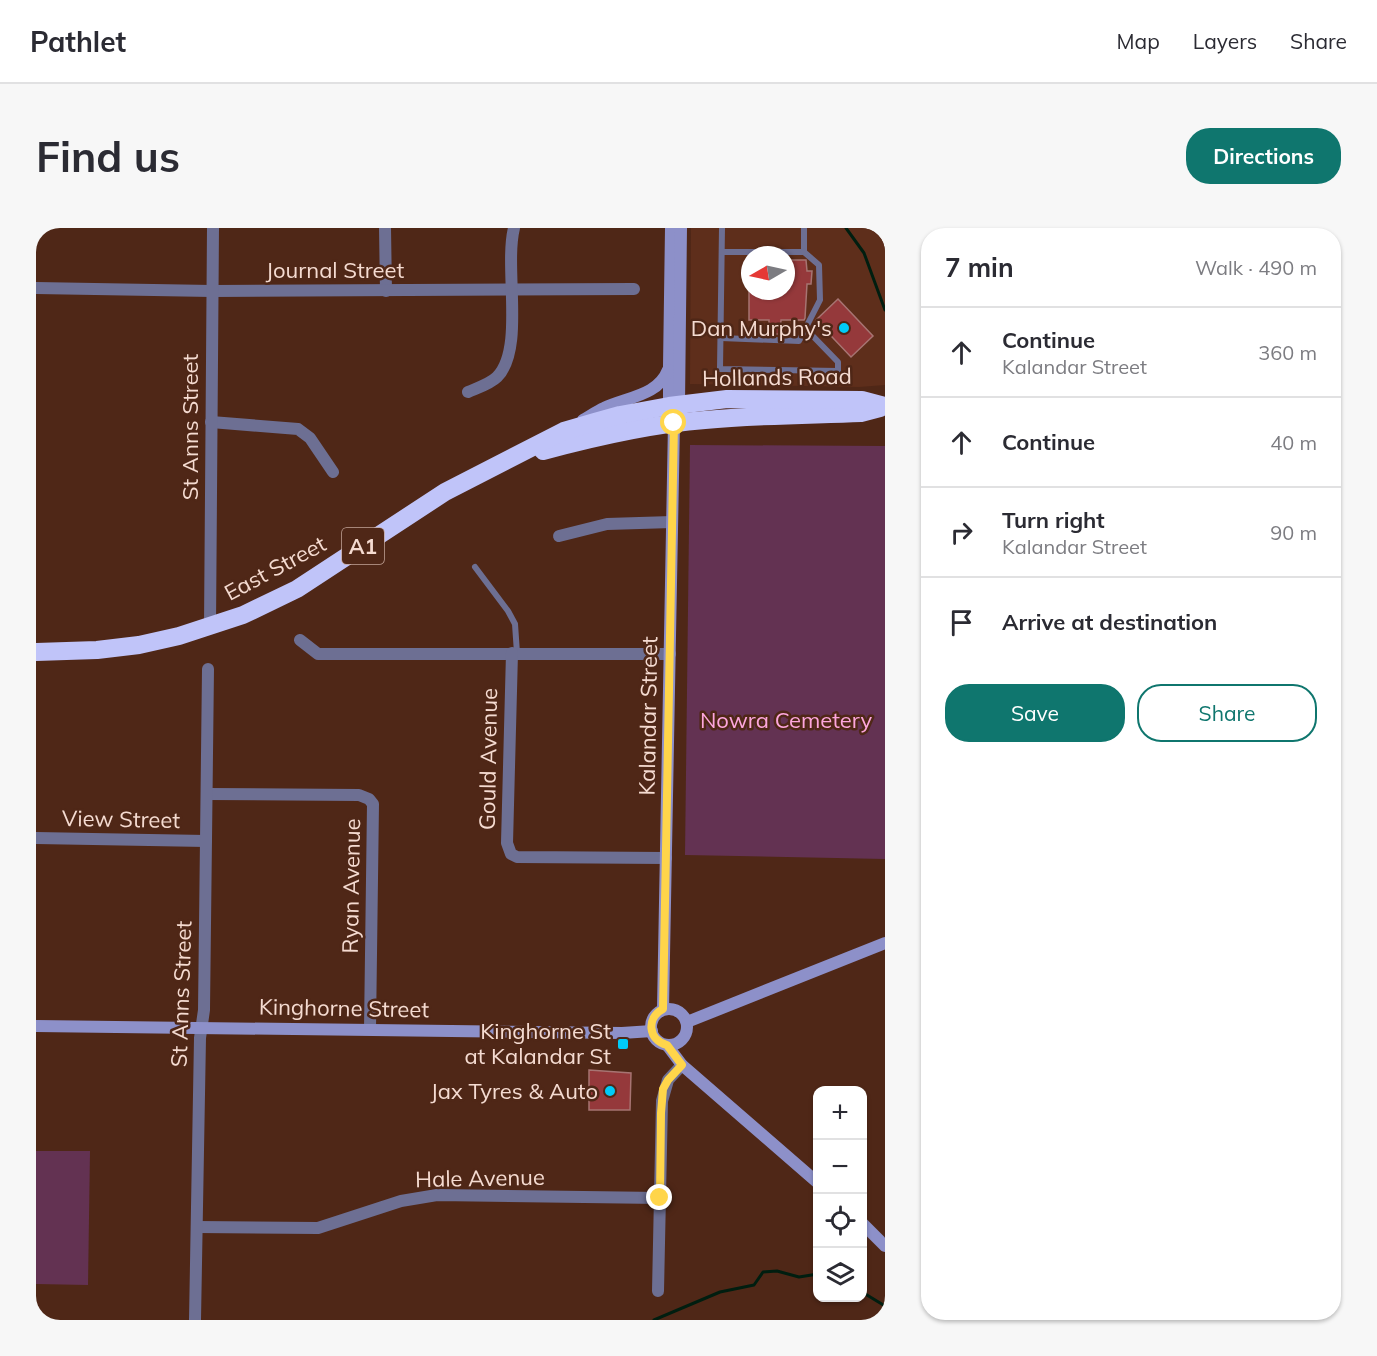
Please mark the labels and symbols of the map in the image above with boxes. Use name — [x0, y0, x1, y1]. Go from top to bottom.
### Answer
north arrow — [741, 246, 795, 300]
street label: Journal Street — [266, 256, 404, 284]
place label: Dan Murphy's — [691, 314, 832, 342]
marker: Dan Murphy's — [837, 321, 851, 335]
street label: St Anns Street — [176, 353, 204, 500]
street label: Hollands Road — [702, 362, 852, 392]
route start — [660, 409, 686, 435]
road number: A1 — [342, 528, 384, 564]
street label: East Street — [219, 529, 331, 606]
street label: Kalandar Street — [633, 636, 663, 796]
street label: Gould Avenue — [473, 688, 503, 830]
park label: Nowra Cemetery — [700, 706, 872, 734]
street label: View Street — [62, 804, 181, 834]
street label: Ryan Avenue — [336, 818, 366, 954]
street label: St Anns Street — [164, 920, 198, 1068]
street label: Kinghorne Street — [259, 993, 430, 1023]
place label: Kinghorne St at Kalandar St — [464, 1017, 611, 1070]
marker: Kinghorne St at Kalandar St — [616, 1037, 630, 1051]
place label: Jax Tyres & Auto — [431, 1077, 598, 1105]
marker: Jax Tyres & Auto — [603, 1084, 617, 1098]
street label: Hale Avenue — [415, 1163, 545, 1193]
route end — [646, 1184, 672, 1210]

